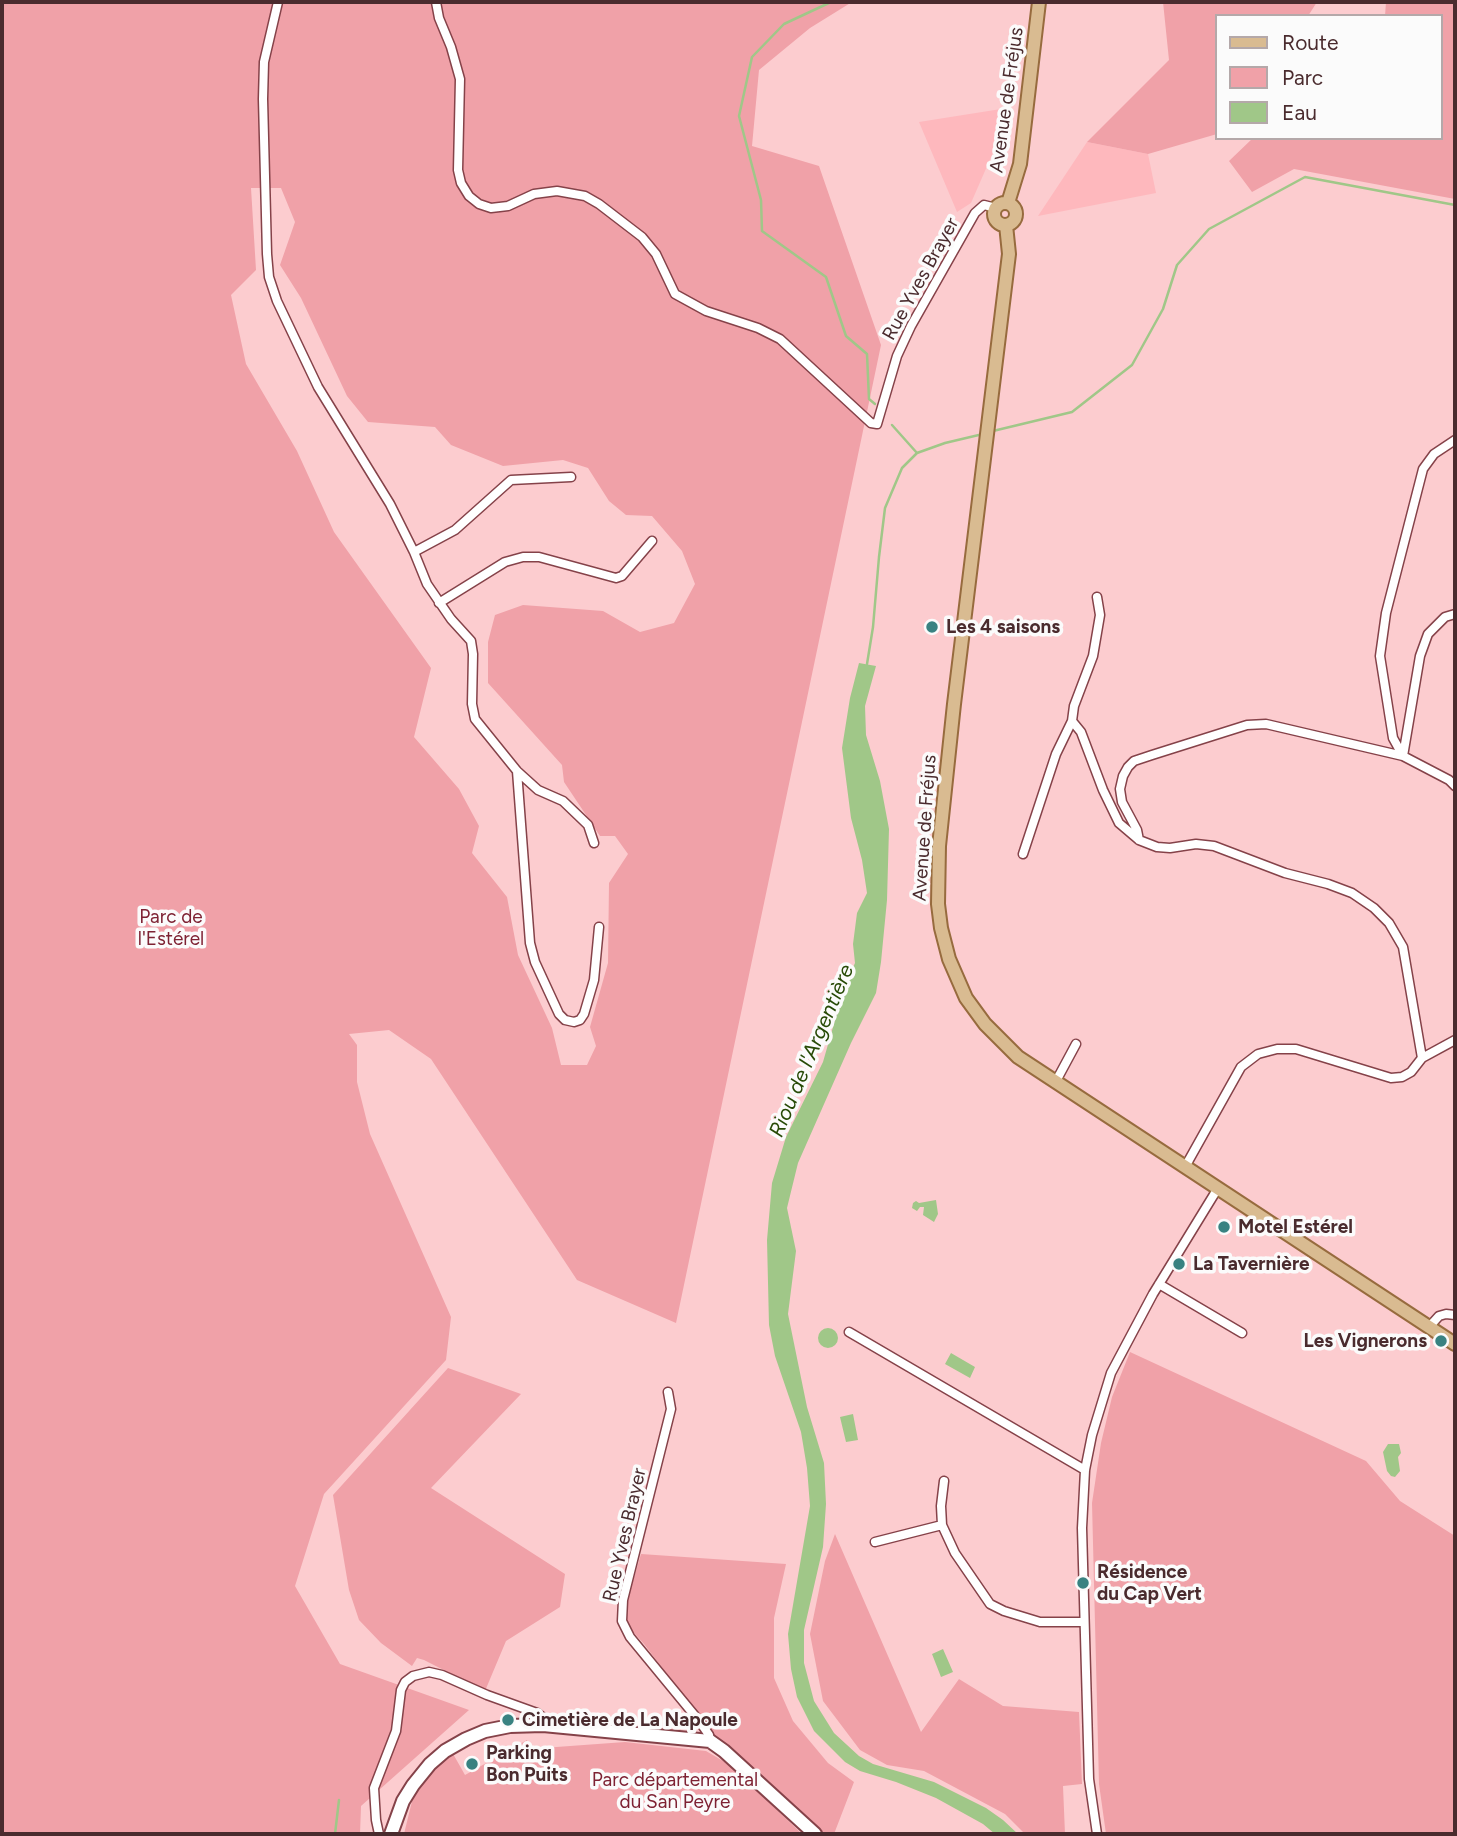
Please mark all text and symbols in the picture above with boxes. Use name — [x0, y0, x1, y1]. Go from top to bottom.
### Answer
legend — [1216, 14, 1443, 140]
street label: Avenue de Fréjus — [986, 26, 1028, 174]
text: Route — [1282, 30, 1338, 55]
text: Parc — [1282, 65, 1323, 90]
text: Eau — [1282, 100, 1317, 125]
street label: Rue Yves Brayer — [878, 214, 964, 344]
place label: Les 4 saisons — [946, 616, 1060, 638]
marker: Les 4 saisons — [924, 619, 940, 635]
street label: Avenue de Fréjus — [909, 754, 941, 902]
park label: Parc de l'Estérel — [138, 906, 204, 950]
water label: Riou de l'Argentière — [764, 961, 860, 1141]
place label: Motel Estérel — [1238, 1216, 1353, 1238]
marker: Motel Estérel — [1216, 1219, 1232, 1235]
place label: La Tavernière — [1193, 1253, 1310, 1275]
marker: La Tavernière — [1171, 1256, 1187, 1272]
place label: Les Vignerons — [1304, 1330, 1427, 1352]
marker: Les Vignerons — [1433, 1333, 1449, 1349]
street label: Rue Yves Brayer — [599, 1466, 651, 1604]
place label: Résidence du Cap Vert — [1097, 1561, 1202, 1605]
marker: Résidence du Cap Vert — [1075, 1575, 1091, 1591]
place label: Cimetière de La Napoule — [522, 1709, 738, 1731]
marker: Cimetière de La Napoule — [500, 1712, 516, 1728]
place label: Parking Bon Puits — [486, 1742, 568, 1786]
marker: Parking Bon Puits — [464, 1756, 480, 1772]
park label: Parc départemental du San Peyre — [592, 1769, 758, 1813]

